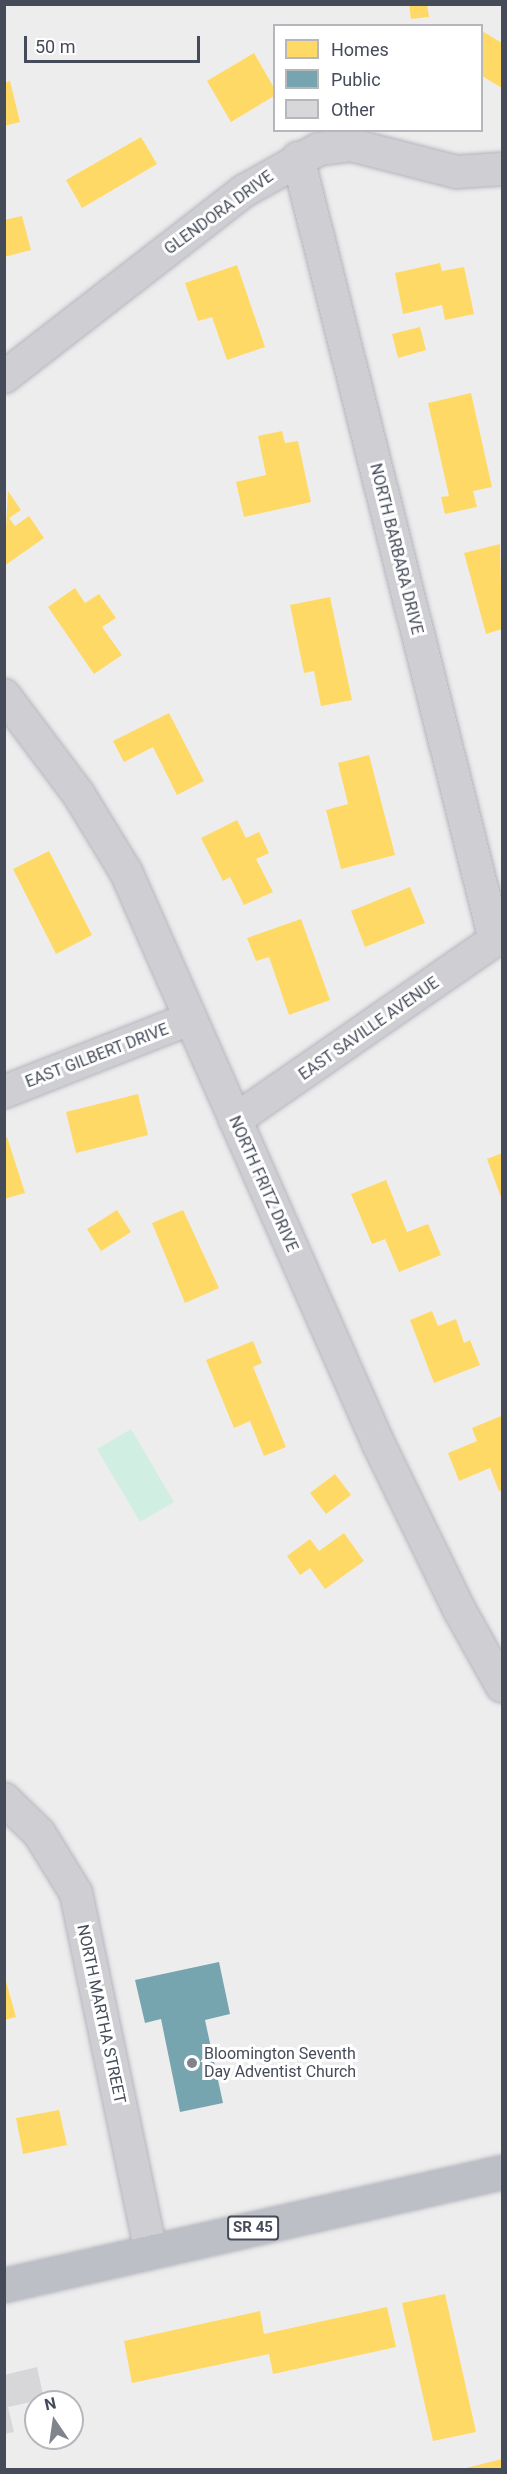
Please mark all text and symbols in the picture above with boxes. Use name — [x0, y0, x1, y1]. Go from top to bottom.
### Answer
scale bar — [27, 24, 202, 62]
legend — [273, 24, 483, 132]
text: 50 m — [35, 36, 75, 57]
text: Homes — [331, 39, 389, 60]
text: Public — [331, 69, 381, 90]
text: Other — [331, 99, 375, 120]
street label: GLENDORA DRIVE — [161, 167, 277, 259]
street label: NORTH BARBARA DRIVE — [365, 462, 427, 636]
street label: EAST SAVILLE AVENUE — [295, 973, 443, 1085]
street label: EAST GILBERT DRIVE — [23, 1020, 171, 1092]
street label: NORTH FRITZ DRIVE — [224, 1113, 302, 1255]
street label: NORTH MARTHA STREET — [73, 1923, 129, 2105]
place label: Bloomington Seventh Day Adventist Church — [204, 2044, 356, 2082]
marker: Bloomington Seventh Day Adventist Church — [185, 2056, 199, 2070]
road number: SR 45 — [226, 2216, 280, 2240]
north arrow — [24, 2390, 84, 2450]
text: N — [43, 2393, 58, 2414]

